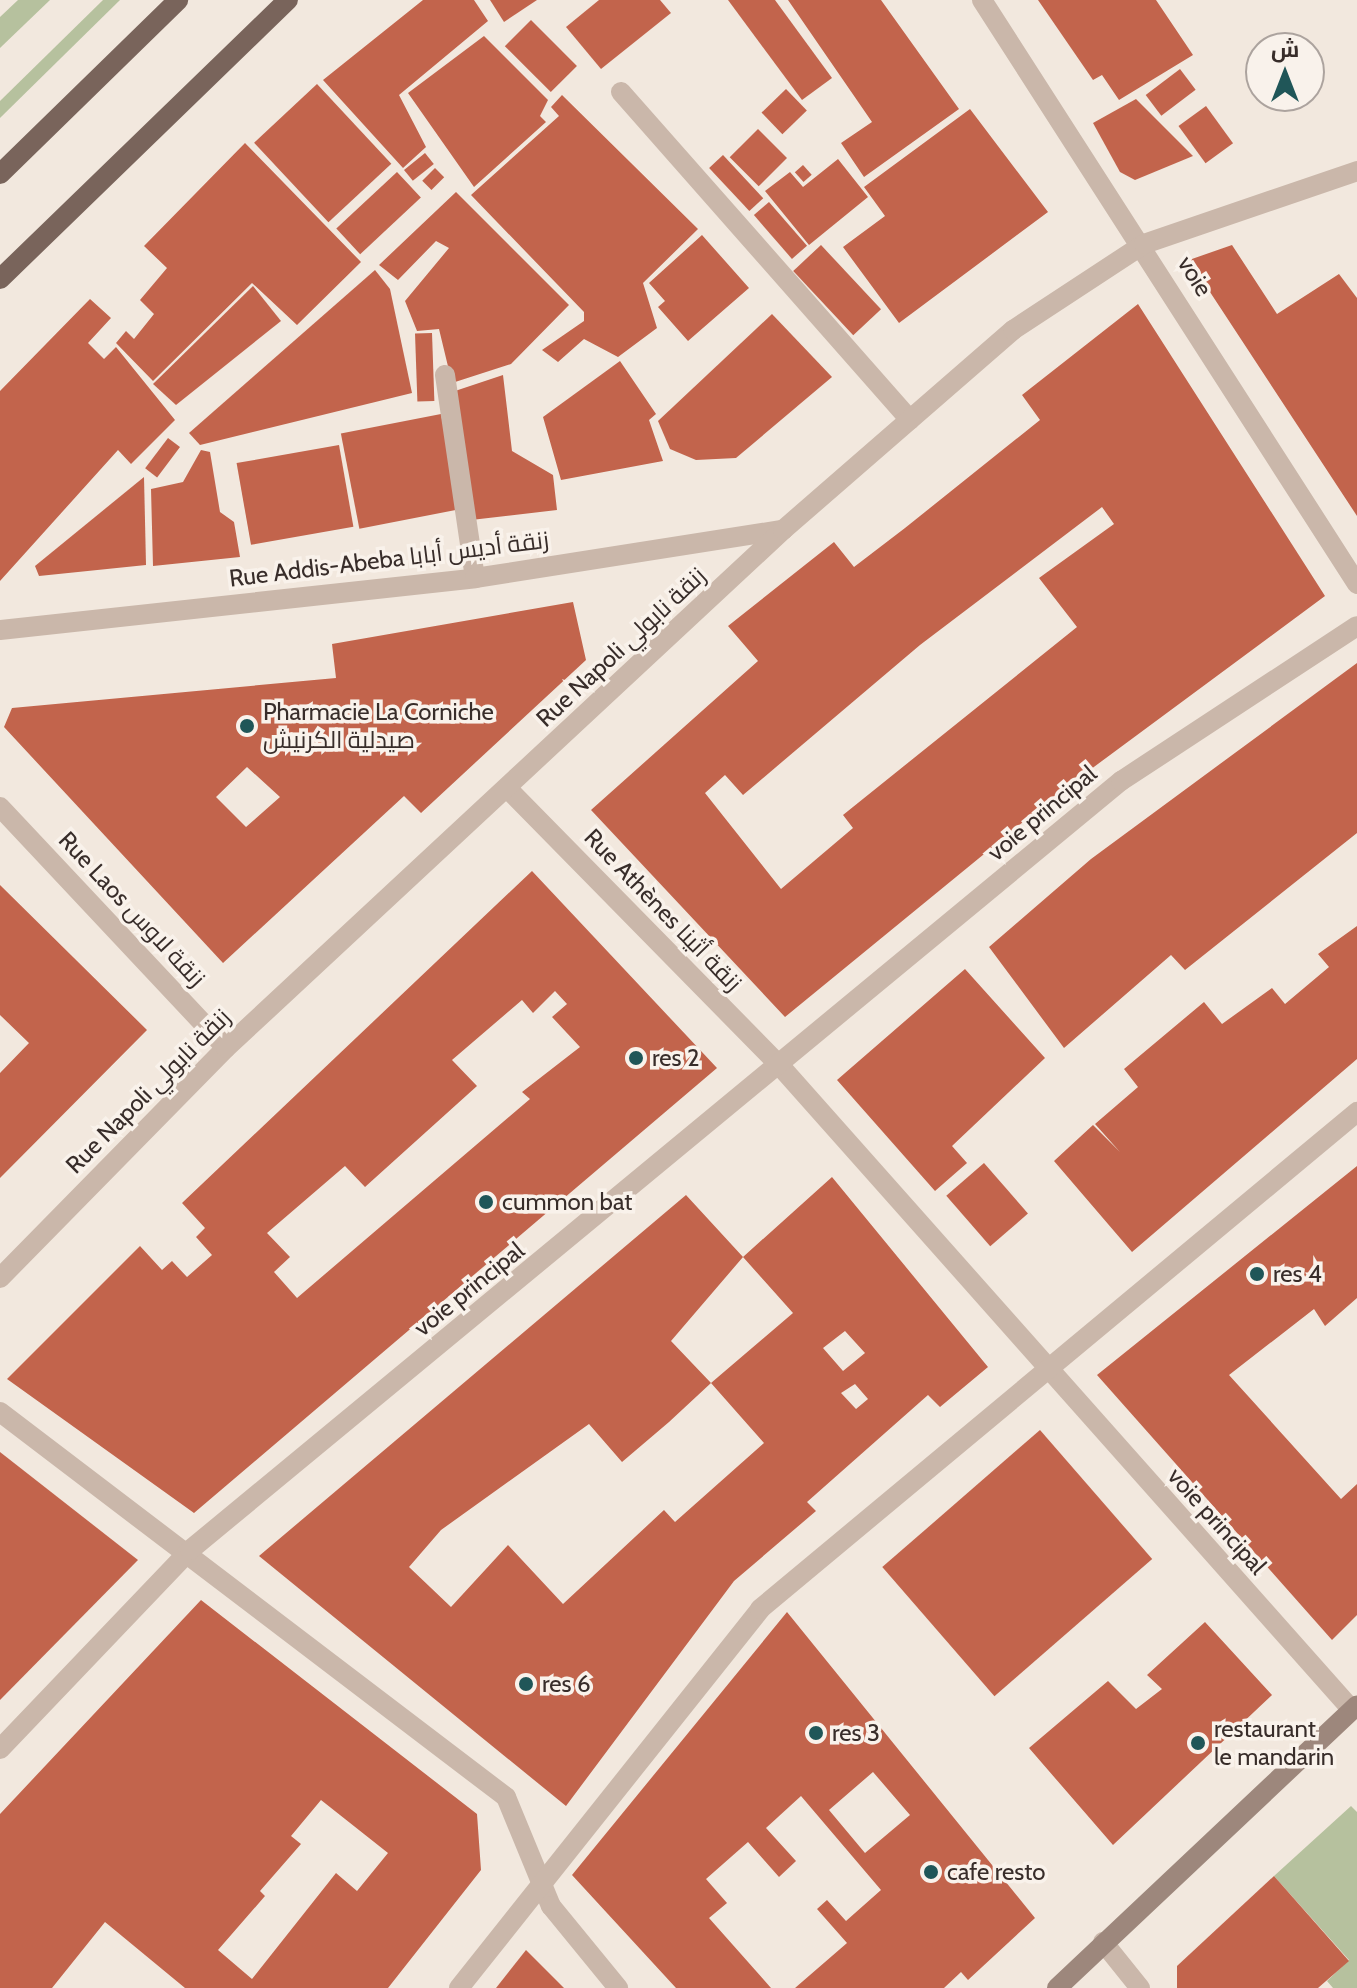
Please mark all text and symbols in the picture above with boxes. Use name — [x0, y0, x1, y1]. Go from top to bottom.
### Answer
north arrow — [1245, 32, 1325, 112]
text: ش — [1271, 36, 1299, 63]
street label: voie — [1172, 250, 1218, 302]
street label: Rue Addis-Abeba زنقة أديس أبابا — [227, 525, 551, 593]
street label: Rue Napoli زنقة نابولي — [530, 561, 712, 733]
place label: Pharmacie La Corniche صيدلية الكرنيش — [263, 698, 494, 754]
marker: Pharmacie La Corniche صيدلية الكرنيش — [238, 717, 256, 735]
street label: voie principal — [982, 759, 1102, 867]
street label: Rue Athènes زنقة أثينا — [578, 823, 748, 997]
street label: Rue Laos زنقة لاوس — [53, 826, 211, 992]
street label: Rue Napoli زنقة نابولي — [60, 1003, 236, 1179]
place label: res 2 — [652, 1044, 699, 1072]
marker: res 2 — [627, 1049, 645, 1067]
place label: cummon bat — [502, 1188, 632, 1216]
marker: cummon bat — [477, 1193, 495, 1211]
street label: voie principal — [408, 1236, 530, 1342]
place label: res 4 — [1273, 1260, 1322, 1288]
marker: res 4 — [1248, 1265, 1266, 1283]
street label: voie principal — [1162, 1462, 1272, 1580]
place label: res 6 — [542, 1670, 591, 1698]
marker: res 6 — [517, 1675, 535, 1693]
place label: restaurant le mandarin — [1214, 1715, 1334, 1771]
place label: res 3 — [832, 1719, 880, 1747]
marker: res 3 — [807, 1724, 825, 1742]
marker: restaurant le mandarin — [1189, 1734, 1207, 1752]
place label: cafe resto — [947, 1858, 1045, 1886]
marker: cafe resto — [922, 1863, 940, 1881]

